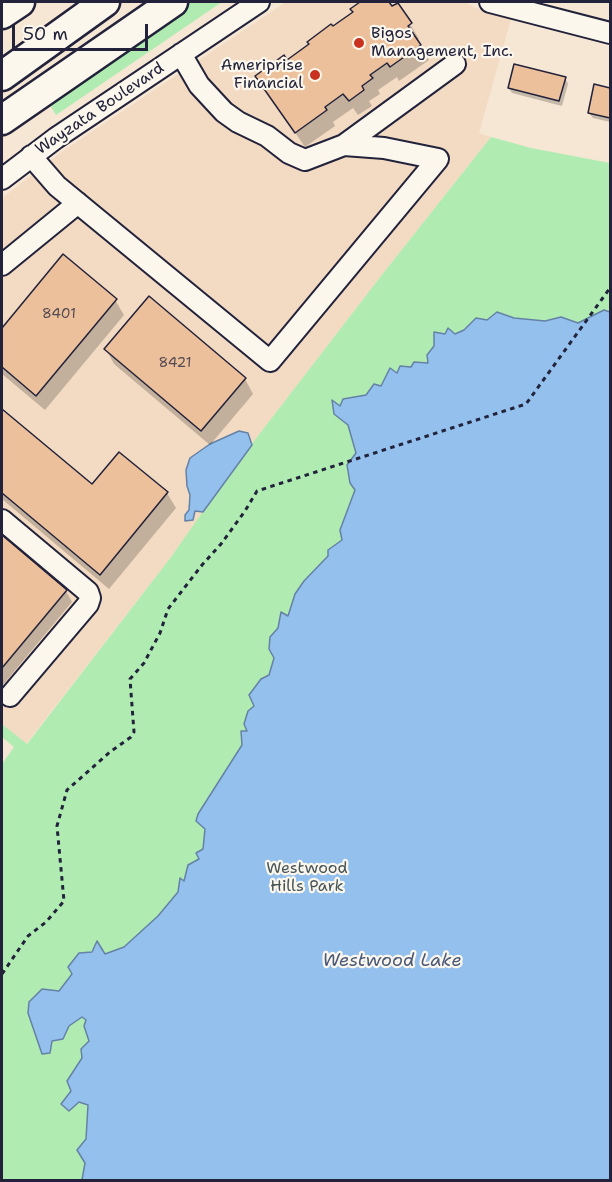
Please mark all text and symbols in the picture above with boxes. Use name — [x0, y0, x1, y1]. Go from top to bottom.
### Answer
scale bar — [15, 12, 152, 50]
text: 50 m — [23, 22, 68, 46]
place label: Bigos Management, Inc. — [371, 24, 513, 62]
marker: Bigos Management, Inc. — [352, 36, 366, 50]
place label: Ameriprise Financial — [221, 56, 303, 94]
street label: Wayzata Boulevard — [32, 59, 168, 159]
marker: Ameriprise Financial — [308, 68, 322, 82]
house number: 8401 — [42, 306, 76, 322]
house number: 8421 — [159, 355, 191, 371]
park label: Westwood Hills Park — [266, 859, 348, 897]
water label: Westwood Lake — [322, 950, 462, 972]

